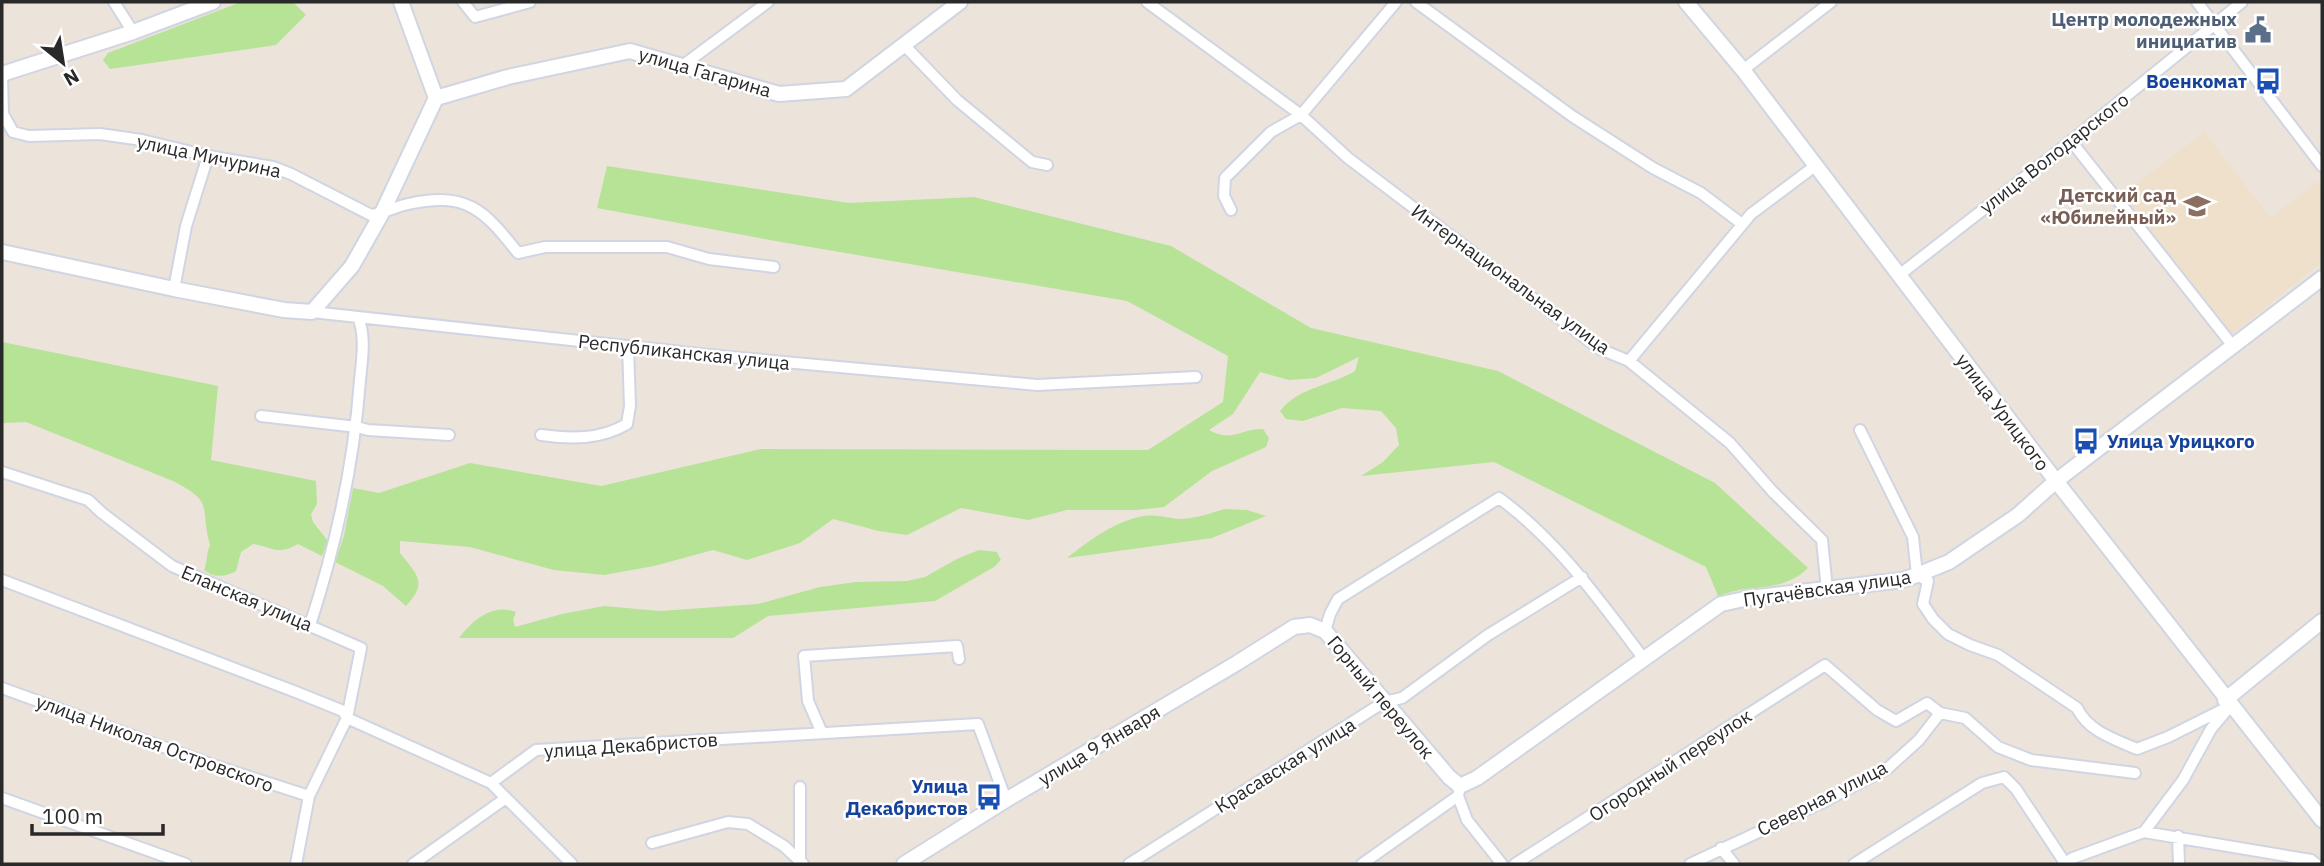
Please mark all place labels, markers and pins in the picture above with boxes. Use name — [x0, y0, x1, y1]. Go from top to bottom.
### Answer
place label: Центр молодежных инициатив — [2051, 7, 2237, 53]
public building icon: Центр молодежных инициатив — [2243, 15, 2273, 45]
bus stop icon: Военкомат — [2253, 66, 2283, 96]
place label: Военкомат — [2146, 69, 2247, 93]
place label: Детский сад «Юбилейный» — [2041, 183, 2176, 229]
school or university icon: Детский сад «Юбилейный» — [2182, 191, 2212, 221]
bus stop icon: Улица Урицкого — [2071, 426, 2101, 456]
place label: Улица Урицкого — [2107, 429, 2255, 453]
place label: Улица Декабристов — [845, 774, 968, 820]
bus stop icon: Улица Декабристов — [974, 782, 1004, 812]

